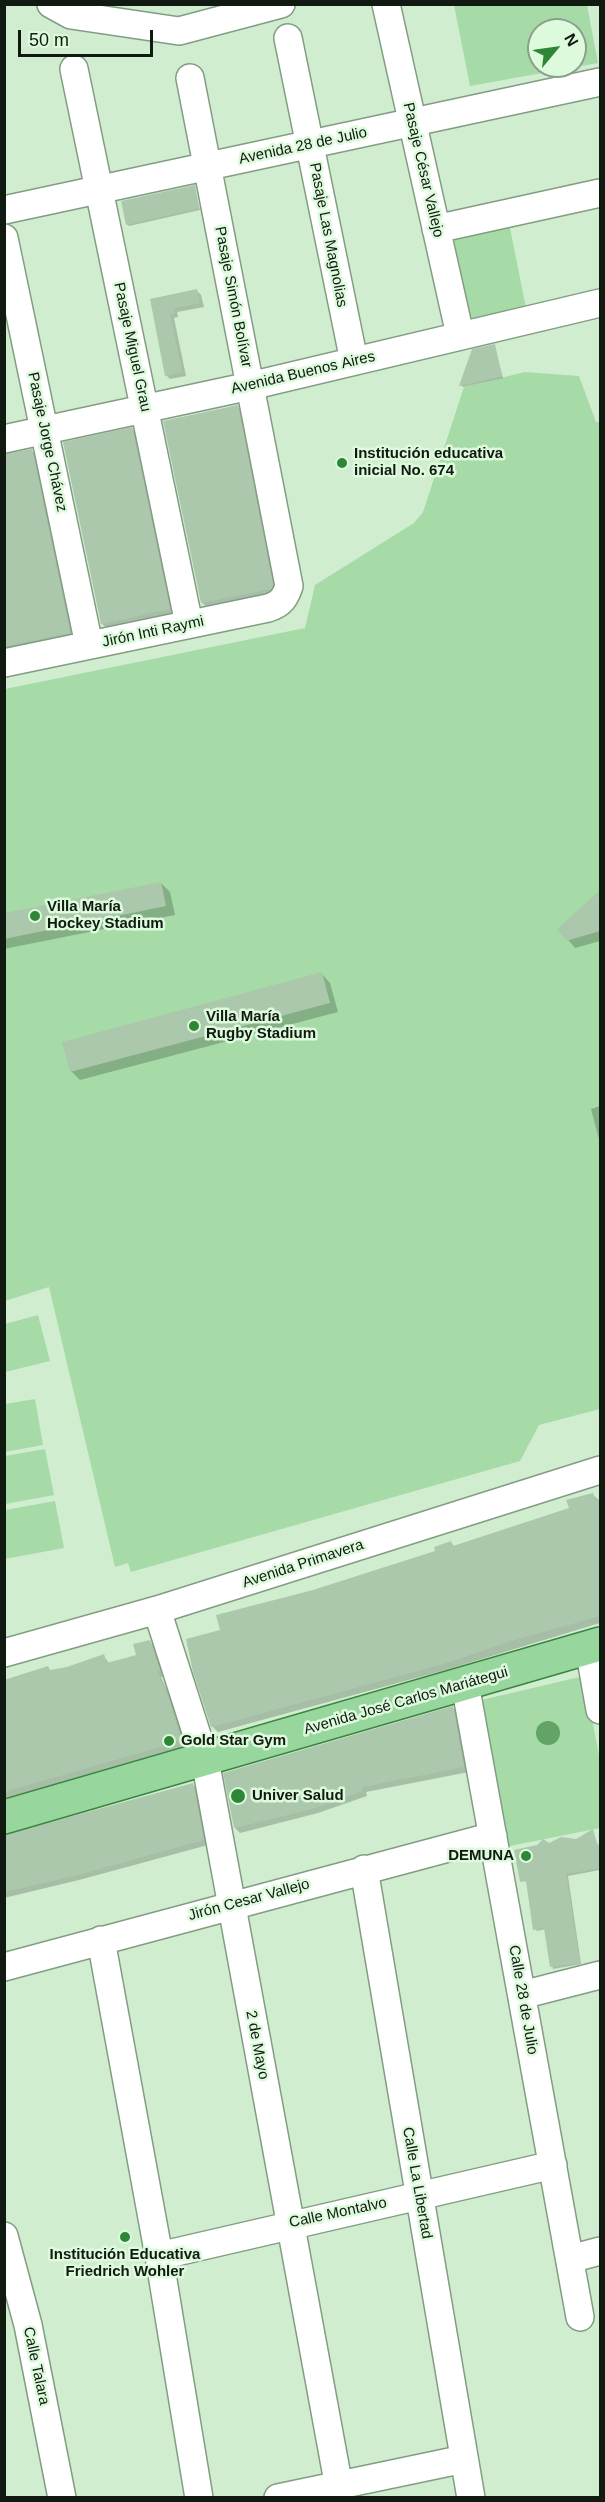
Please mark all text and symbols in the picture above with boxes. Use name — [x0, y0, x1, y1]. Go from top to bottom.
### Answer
scale bar — [21, 18, 156, 56]
north arrow — [527, 18, 587, 78]
text: 50 m — [29, 30, 69, 50]
text: N — [561, 31, 582, 49]
street label: Pasaje César Vallejo — [399, 101, 447, 239]
street label: Avenida 28 de Julio — [237, 124, 369, 168]
street label: Pasaje Las Magnolias — [305, 161, 351, 309]
street label: Pasaje Simón Bolívar — [210, 225, 256, 369]
street label: Pasaje Miguel Grau — [110, 281, 154, 413]
street label: Avenida Buenos Aires — [229, 348, 377, 398]
street label: Pasaje Jorge Chávez — [23, 370, 71, 514]
place label: Institución educativa inicial No. 674 — [354, 445, 503, 480]
marker: Institución educativa inicial No. 674 — [335, 456, 349, 470]
street label: Jirón Inti Raymi — [101, 612, 205, 652]
place label: Villa María Hockey Stadium — [47, 898, 164, 933]
marker: Villa María Hockey Stadium — [28, 909, 42, 923]
place label: Villa María Rugby Stadium — [206, 1008, 316, 1043]
marker: Villa María Rugby Stadium — [187, 1019, 201, 1033]
street label: Avenida Primavera — [240, 1536, 366, 1592]
street label: Avenida José Carlos Mariátegui — [302, 1663, 510, 1739]
place label: Gold Star Gym — [181, 1732, 286, 1750]
marker: Gold Star Gym — [162, 1734, 176, 1748]
marker: Univer Salud — [229, 1787, 247, 1805]
place label: Univer Salud — [252, 1787, 344, 1805]
place label: DEMUNA — [448, 1847, 514, 1865]
marker: DEMUNA — [519, 1849, 533, 1863]
street label: Jirón Cesar Vallejo — [186, 1875, 312, 1925]
street label: Calle 28 de Julio — [505, 1944, 541, 2056]
street label: 2 de Mayo — [241, 2009, 273, 2081]
street label: Calle La Libertad — [398, 2126, 436, 2240]
street label: Calle Montalvo — [288, 2194, 388, 2232]
marker: Institución Educativa Friedrich Wohler — [118, 2230, 132, 2244]
place label: Institución Educativa Friedrich Wohler — [50, 2246, 200, 2281]
street label: Calle Talara — [19, 2325, 53, 2407]

